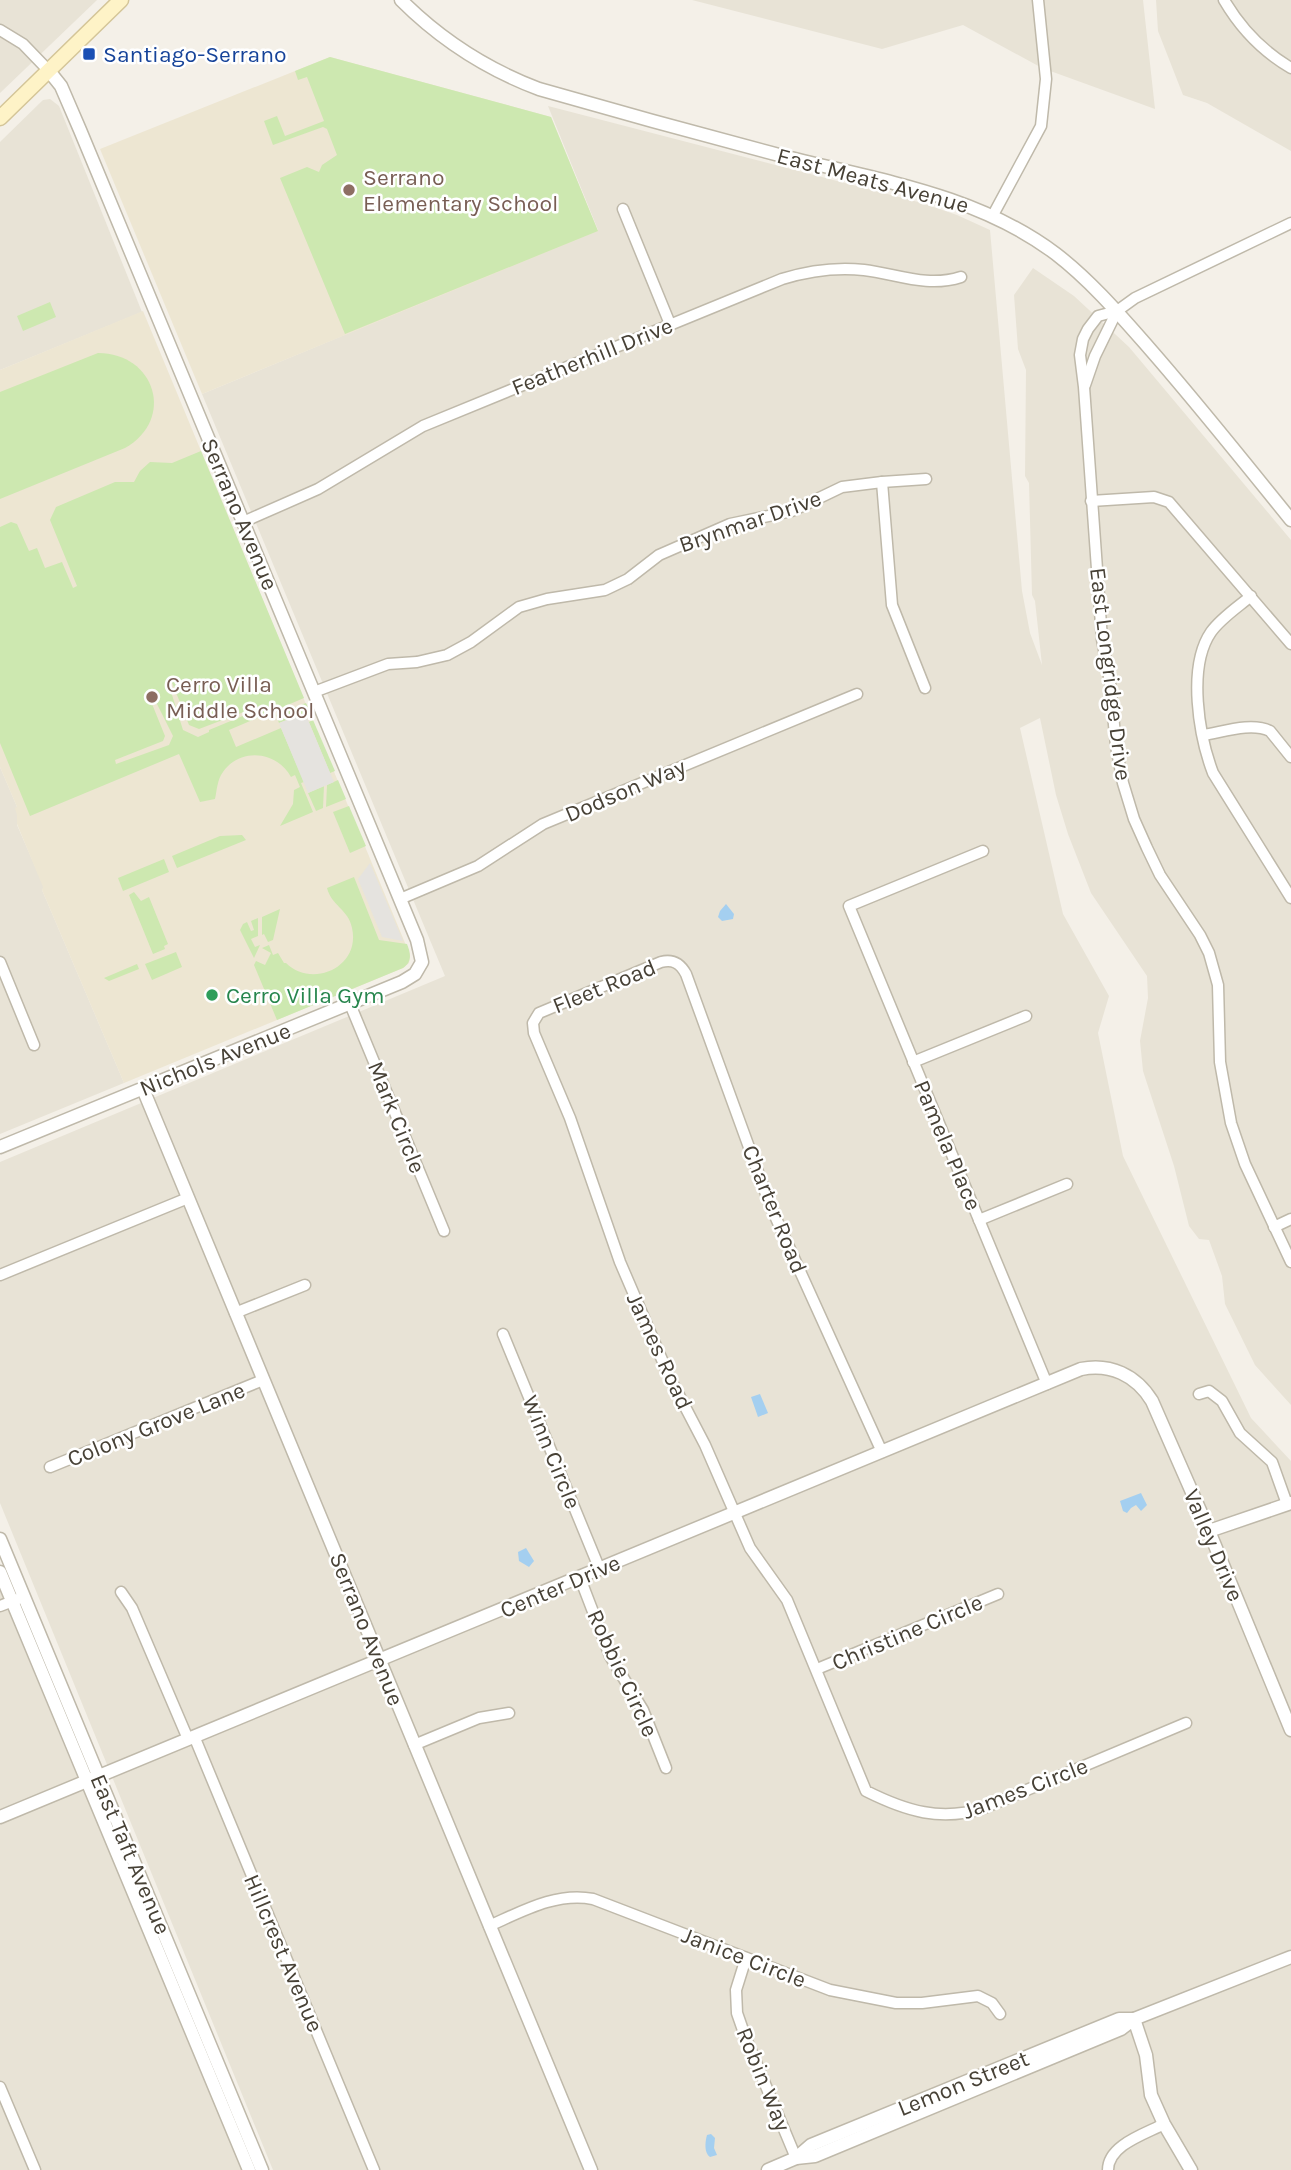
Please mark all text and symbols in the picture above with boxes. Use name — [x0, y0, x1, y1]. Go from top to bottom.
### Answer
place label: Santiago-Serrano — [103, 41, 287, 68]
marker: Santiago-Serrano — [81, 46, 97, 62]
street label: East Meats Avenue — [774, 142, 972, 219]
place label: Serrano Elementary School — [363, 164, 558, 217]
marker: Serrano Elementary School — [341, 182, 357, 198]
street label: Featherhill Drive — [508, 312, 677, 401]
street label: Serrano Avenue — [195, 434, 284, 594]
street label: Brynmar Drive — [675, 484, 825, 558]
street label: East Longridge Drive — [1084, 566, 1137, 782]
place label: Cerro Villa Middle School — [166, 671, 315, 724]
marker: Cerro Villa Middle School — [144, 689, 160, 705]
street label: Dodson Way — [561, 753, 690, 828]
street label: Fleet Road — [549, 953, 660, 1019]
place label: Cerro Villa Gym — [226, 982, 384, 1009]
marker: Cerro Villa Gym — [204, 987, 220, 1003]
street label: Nichols Avenue — [136, 1017, 295, 1102]
street label: Mark Circle — [362, 1057, 431, 1177]
street label: Pamela Place — [908, 1076, 987, 1214]
street label: Charter Road — [737, 1141, 813, 1277]
street label: James Road — [621, 1289, 698, 1414]
street label: Colony Grove Lane — [63, 1376, 249, 1472]
street label: Winn Circle — [517, 1391, 587, 1513]
street label: Valley Drive — [1178, 1485, 1249, 1605]
street label: Serrano Avenue — [324, 1549, 410, 1710]
street label: Center Drive — [496, 1549, 624, 1624]
street label: Christine Circle — [828, 1589, 987, 1676]
street label: Robbie Circle — [581, 1605, 664, 1741]
street label: James Circle — [959, 1752, 1092, 1825]
street label: East Taft Avenue — [85, 1770, 176, 1938]
street label: Hillcrest Avenue — [238, 1870, 329, 2036]
street label: Janice Circle — [678, 1921, 810, 1994]
street label: Robin Way — [730, 2023, 797, 2135]
street label: Lemon Street — [894, 2045, 1033, 2122]

